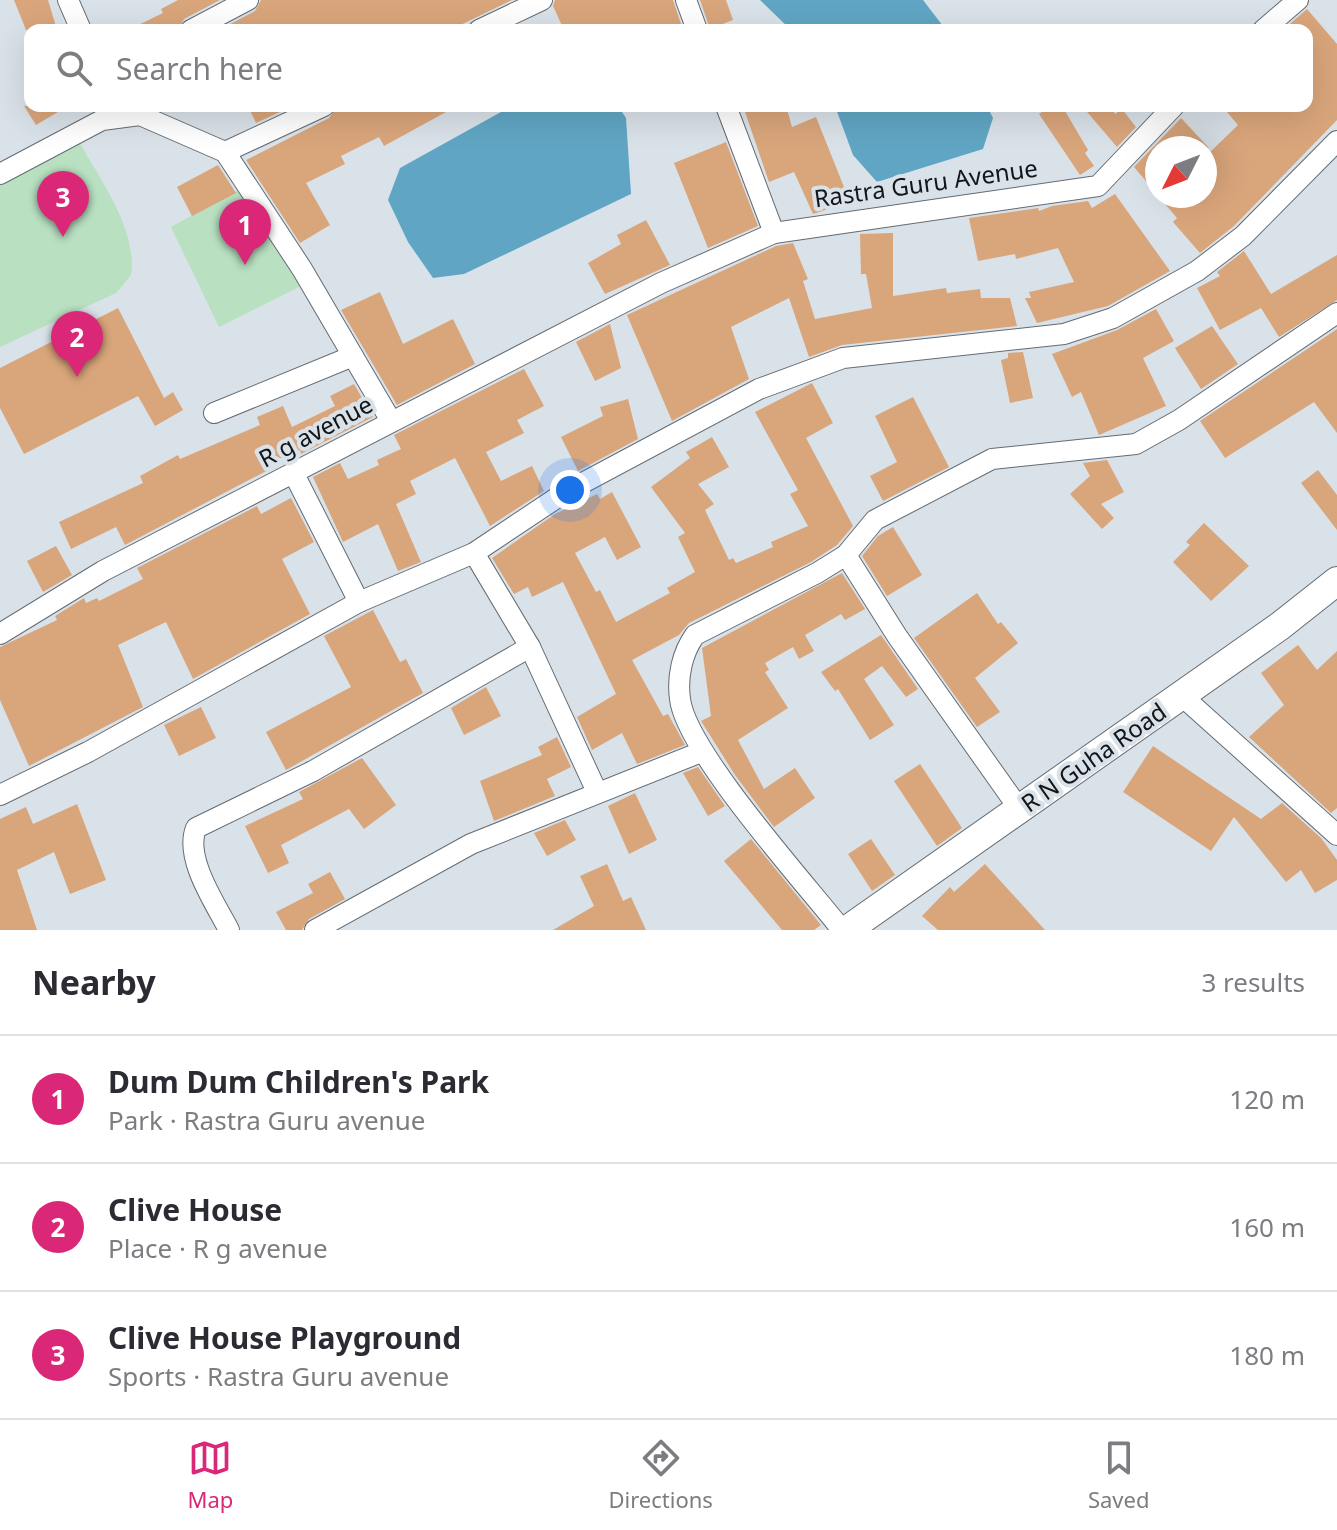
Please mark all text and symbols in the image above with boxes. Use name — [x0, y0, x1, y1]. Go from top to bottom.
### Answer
search box — [24, 24, 1313, 112]
icon: search — [52, 46, 96, 90]
text: Search here — [116, 48, 283, 89]
north arrow — [1145, 136, 1217, 208]
street label: Rastra Guru Avenue — [812, 151, 1040, 215]
pin: 3 — [37, 171, 89, 237]
pin: 1 — [219, 199, 271, 265]
pin: 2 — [51, 311, 103, 377]
street label: R g avenue — [253, 387, 378, 474]
your location — [550, 470, 590, 510]
street label: R N Guha Road — [1014, 694, 1172, 819]
text: Nearby — [32, 959, 156, 1005]
text: 3 results — [1201, 964, 1305, 1000]
text: Dum Dum Children's Park — [108, 1061, 489, 1102]
text: 1 — [51, 1081, 65, 1117]
text: 120 m — [1229, 1081, 1305, 1117]
text: Park · Rastra Guru avenue — [108, 1102, 425, 1138]
text: Clive House — [108, 1189, 282, 1230]
text: 2 — [51, 1209, 65, 1245]
text: 160 m — [1229, 1209, 1305, 1245]
text: Place · R g avenue — [108, 1230, 328, 1266]
text: Clive House Playground — [108, 1317, 461, 1358]
text: 3 — [51, 1337, 65, 1373]
text: 180 m — [1229, 1337, 1305, 1373]
text: Sports · Rastra Guru avenue — [108, 1358, 449, 1394]
tab: Map — [188, 1436, 233, 1514]
tab: Directions — [608, 1436, 713, 1514]
tab: Saved — [1088, 1436, 1149, 1514]

